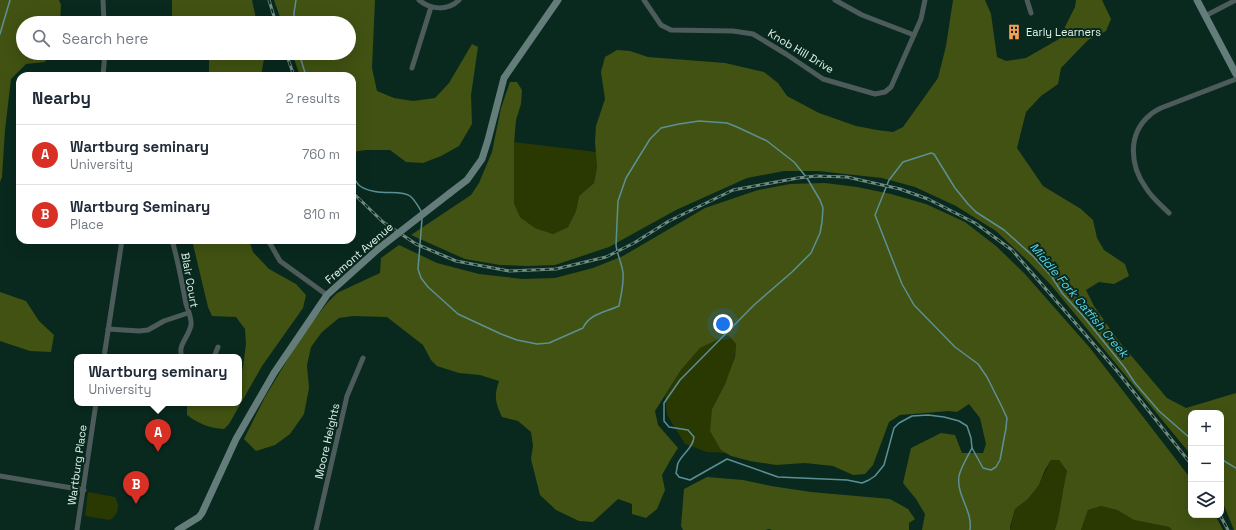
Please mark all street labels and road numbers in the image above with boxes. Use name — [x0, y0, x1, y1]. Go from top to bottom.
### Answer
street label: Knob Hill Drive — [765, 26, 837, 76]
street label: Fremont Avenue — [322, 220, 396, 286]
street label: Blair Court — [178, 251, 202, 309]
street label: Moore Heights — [311, 402, 343, 480]
street label: Wartburg Place — [64, 424, 90, 506]

